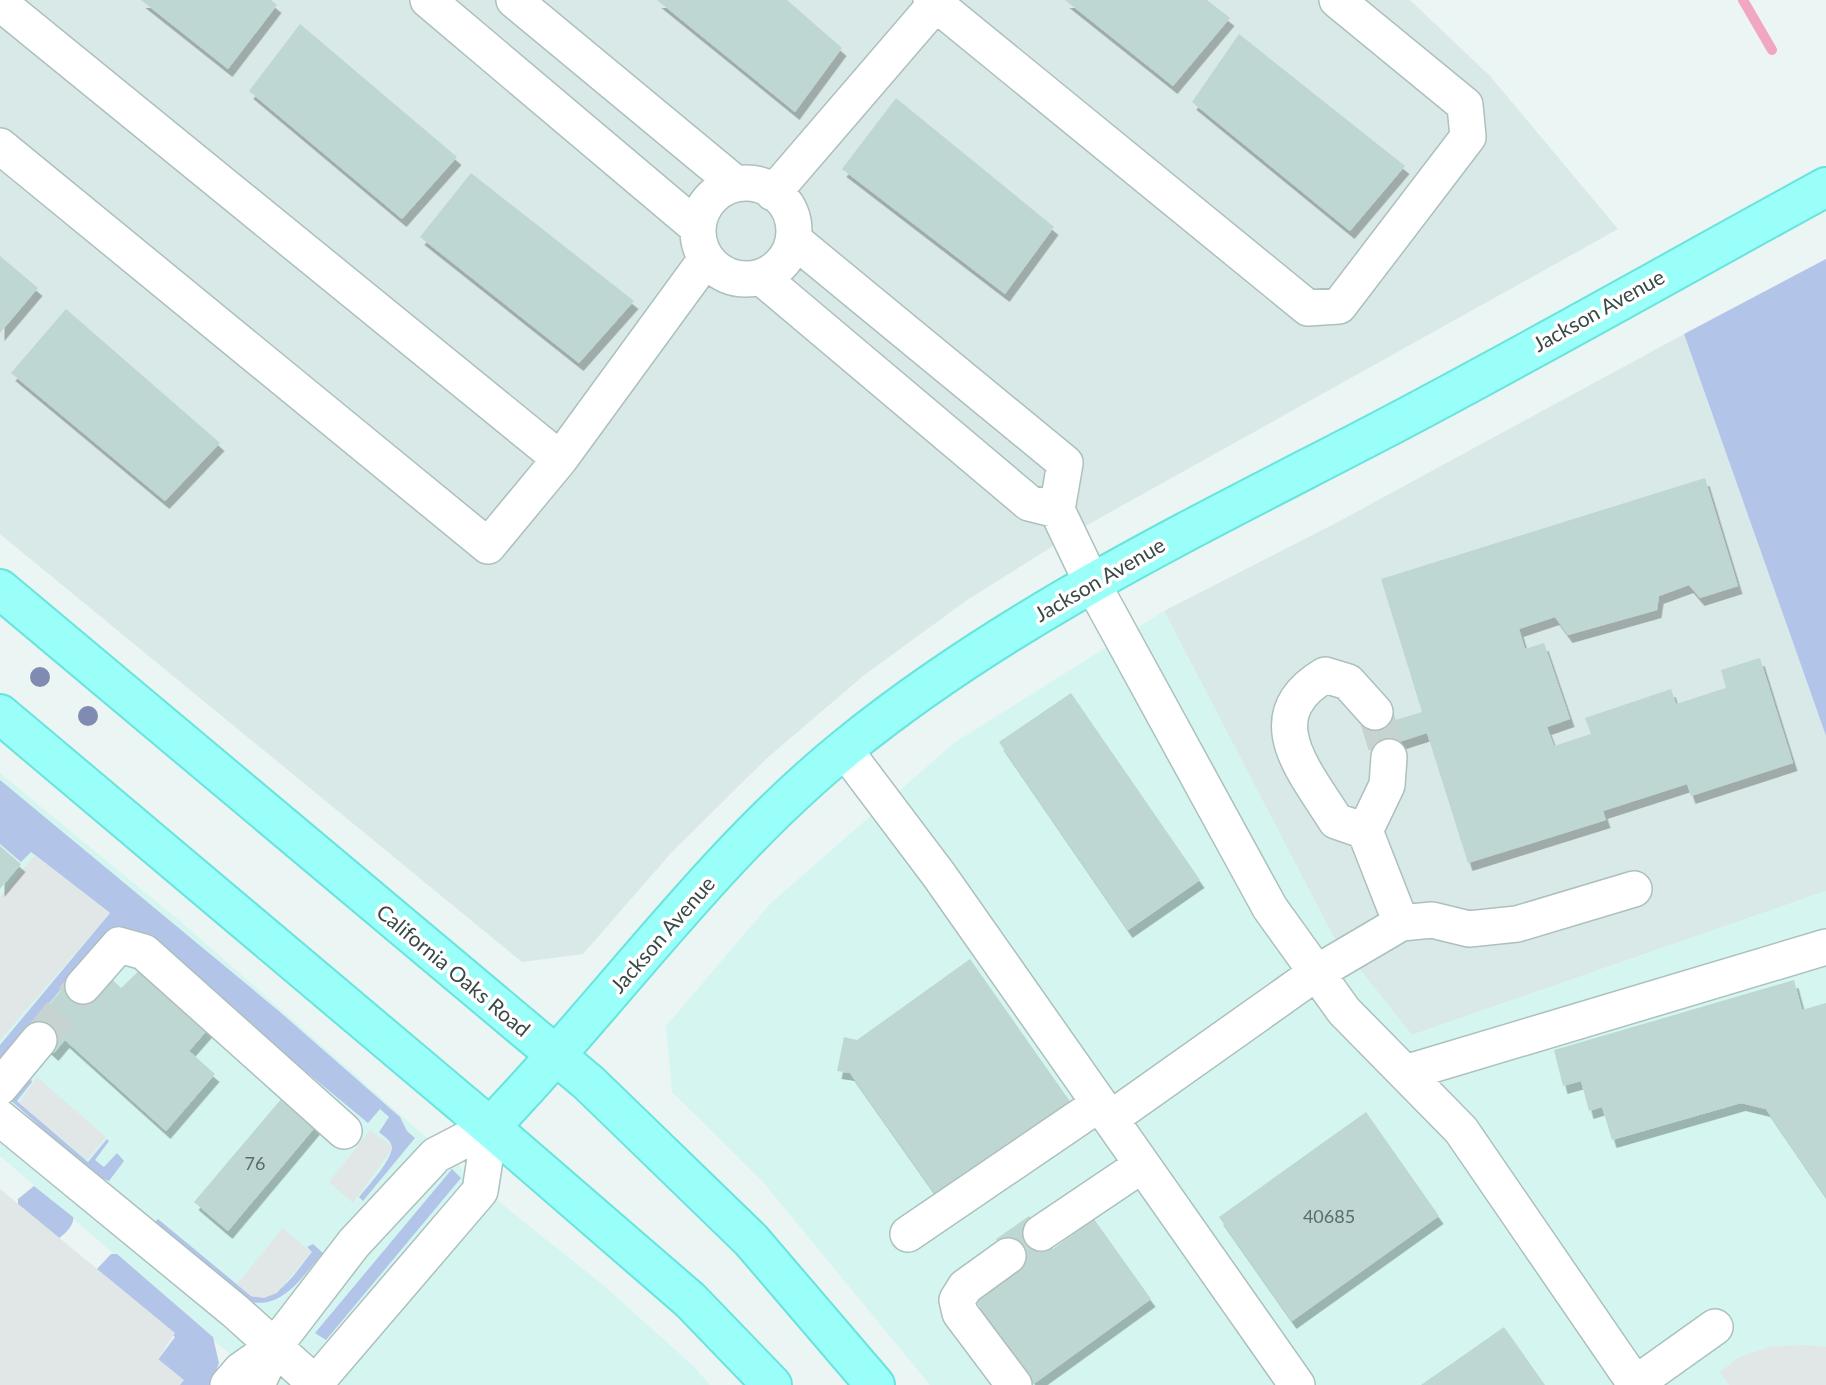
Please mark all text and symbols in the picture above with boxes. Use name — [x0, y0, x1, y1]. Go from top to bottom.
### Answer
street label: Jackson Avenue — [1528, 263, 1668, 356]
street label: Jackson Avenue — [1030, 531, 1169, 626]
street label: Jackson Avenue — [604, 871, 719, 997]
street label: California Oaks Road — [372, 898, 536, 1041]
house number: 76 — [245, 1152, 265, 1174]
house number: 40685 — [1303, 1205, 1355, 1227]

